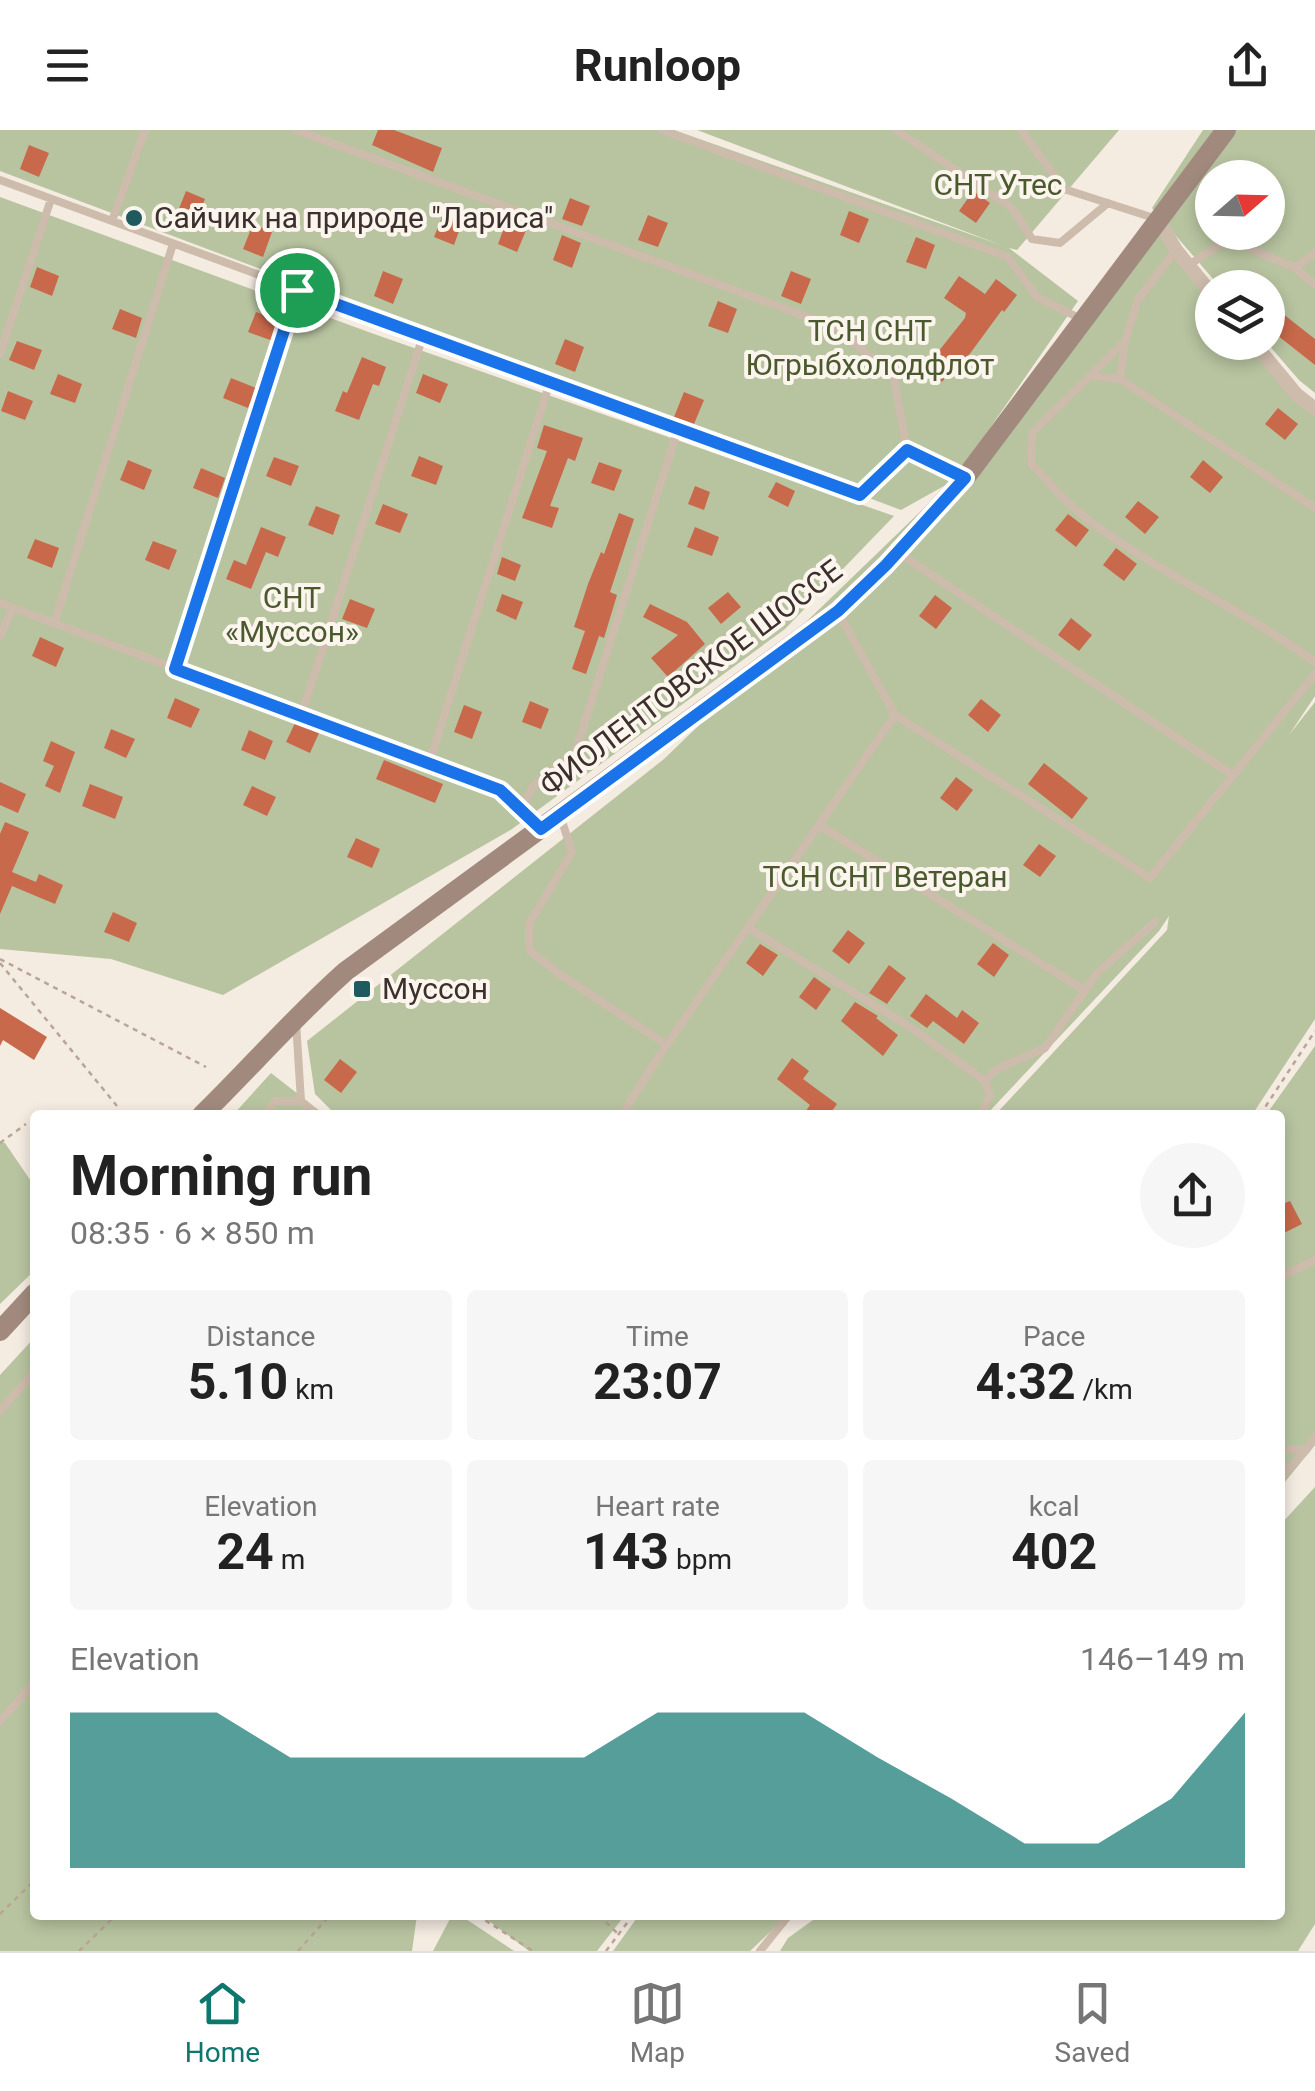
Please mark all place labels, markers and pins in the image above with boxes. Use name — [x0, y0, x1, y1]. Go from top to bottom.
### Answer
place label: Сайчик на природе "Лариса" — [154, 200, 553, 235]
marker: Сайчик на природе "Лариса" — [123, 207, 145, 229]
pin — [255, 248, 340, 333]
place label: Муссон — [382, 971, 488, 1006]
marker: Муссон — [351, 978, 373, 1000]

